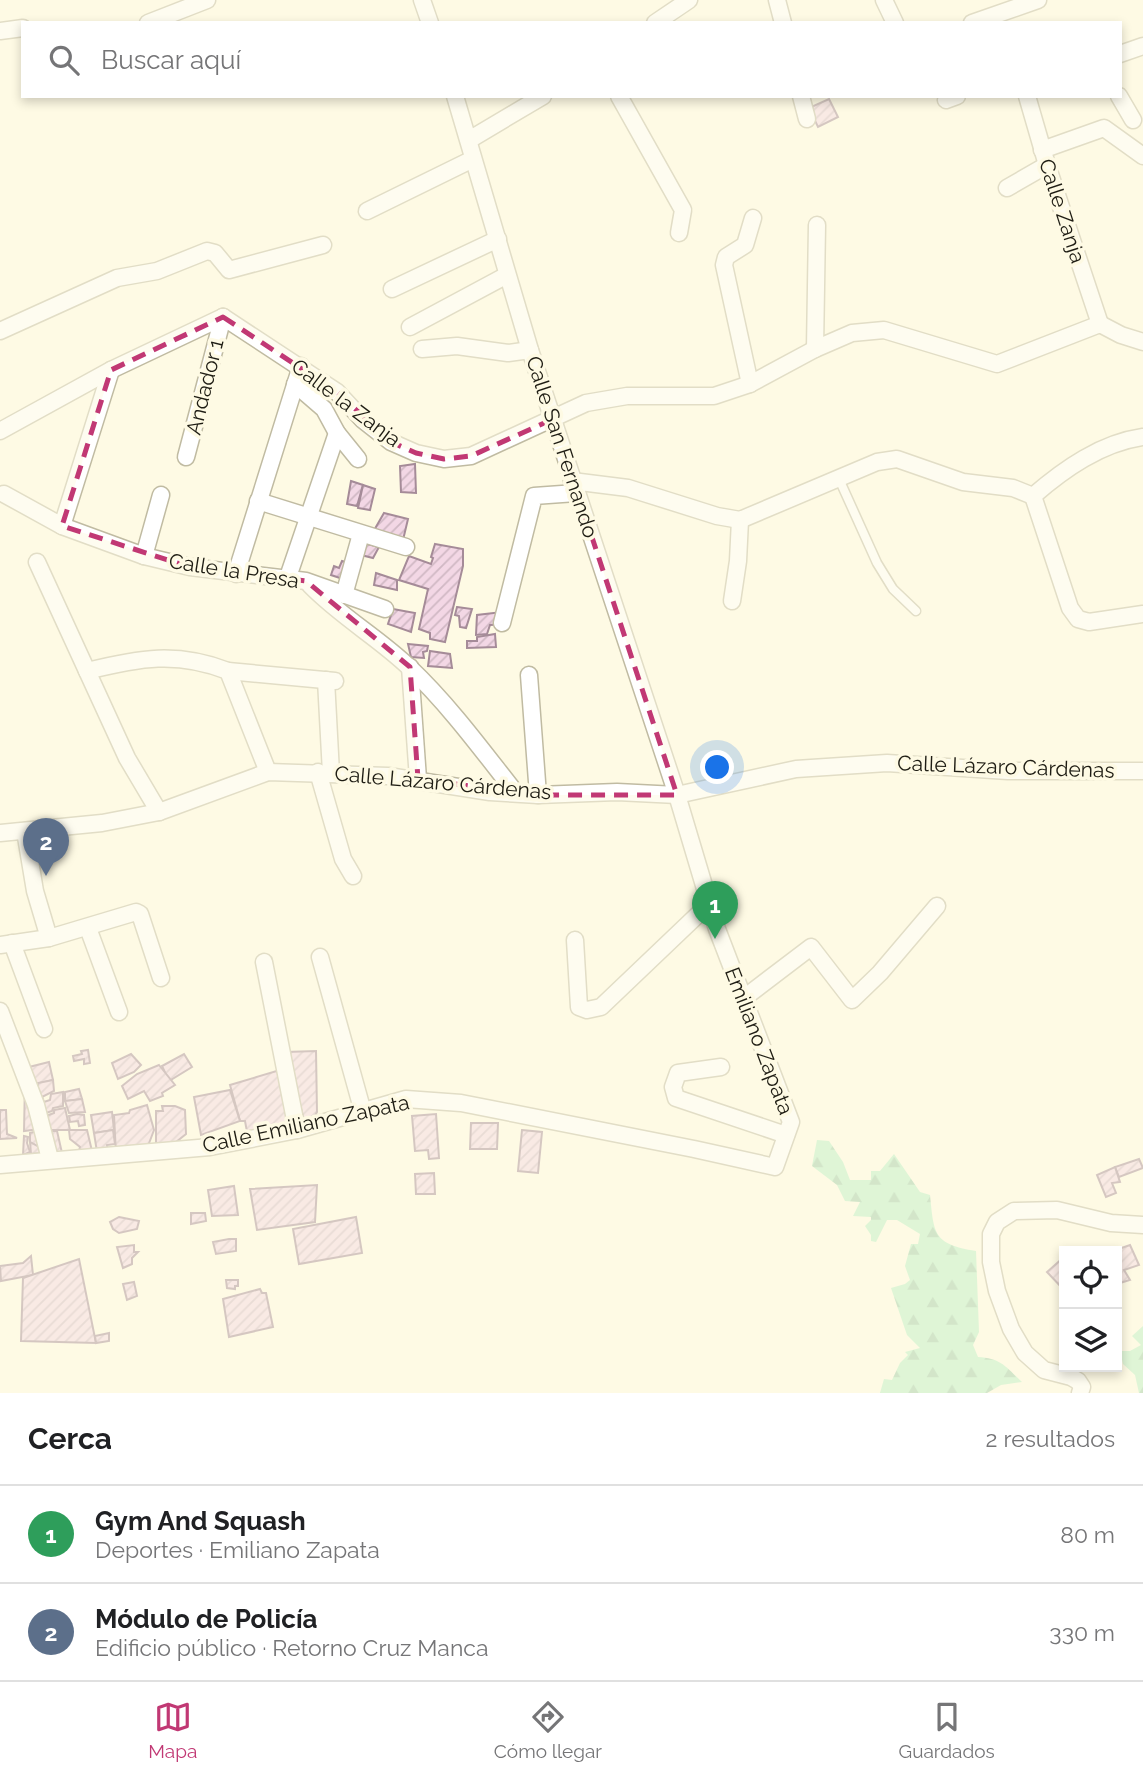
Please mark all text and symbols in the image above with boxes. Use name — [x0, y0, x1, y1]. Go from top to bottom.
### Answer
search box — [21, 21, 1122, 98]
icon: search — [45, 41, 83, 79]
text: Buscar aquí — [101, 45, 241, 75]
street label: Calle Zanja — [1034, 156, 1091, 266]
street label: Andador 1 — [181, 336, 228, 437]
street label: Calle la Zanja — [287, 353, 406, 452]
street label: Calle San Fernando — [521, 353, 604, 541]
street label: Calle la Presa — [167, 548, 301, 593]
your location — [700, 750, 734, 784]
street label: Calle Lázaro Cárdenas — [897, 750, 1115, 783]
street label: Calle Lázaro Cárdenas — [334, 761, 552, 804]
pin: 2 — [23, 818, 69, 876]
pin: 1 — [692, 881, 738, 939]
street label: Emiliano Zapata — [720, 964, 799, 1118]
street label: Calle Emiliano Zapata — [200, 1089, 412, 1158]
map controls — [1059, 1246, 1122, 1372]
button: locate — [1059, 1246, 1122, 1309]
button: layers — [1059, 1309, 1122, 1372]
text: Cerca — [28, 1421, 112, 1456]
text: 2 resultados — [986, 1425, 1115, 1452]
text: Gym And Squash — [95, 1506, 306, 1536]
text: 1 — [45, 1521, 57, 1548]
text: 80 m — [1060, 1521, 1115, 1548]
text: Deportes · Emiliano Zapata — [95, 1536, 380, 1563]
text: Módulo de Policía — [95, 1604, 317, 1634]
text: 2 — [45, 1619, 57, 1646]
text: 330 m — [1049, 1619, 1115, 1646]
text: Edificio público · Retorno Cruz Manca — [95, 1634, 488, 1661]
tab: Mapa — [148, 1698, 197, 1762]
tab: Cómo llegar — [494, 1698, 602, 1762]
tab: Guardados — [899, 1698, 995, 1762]

